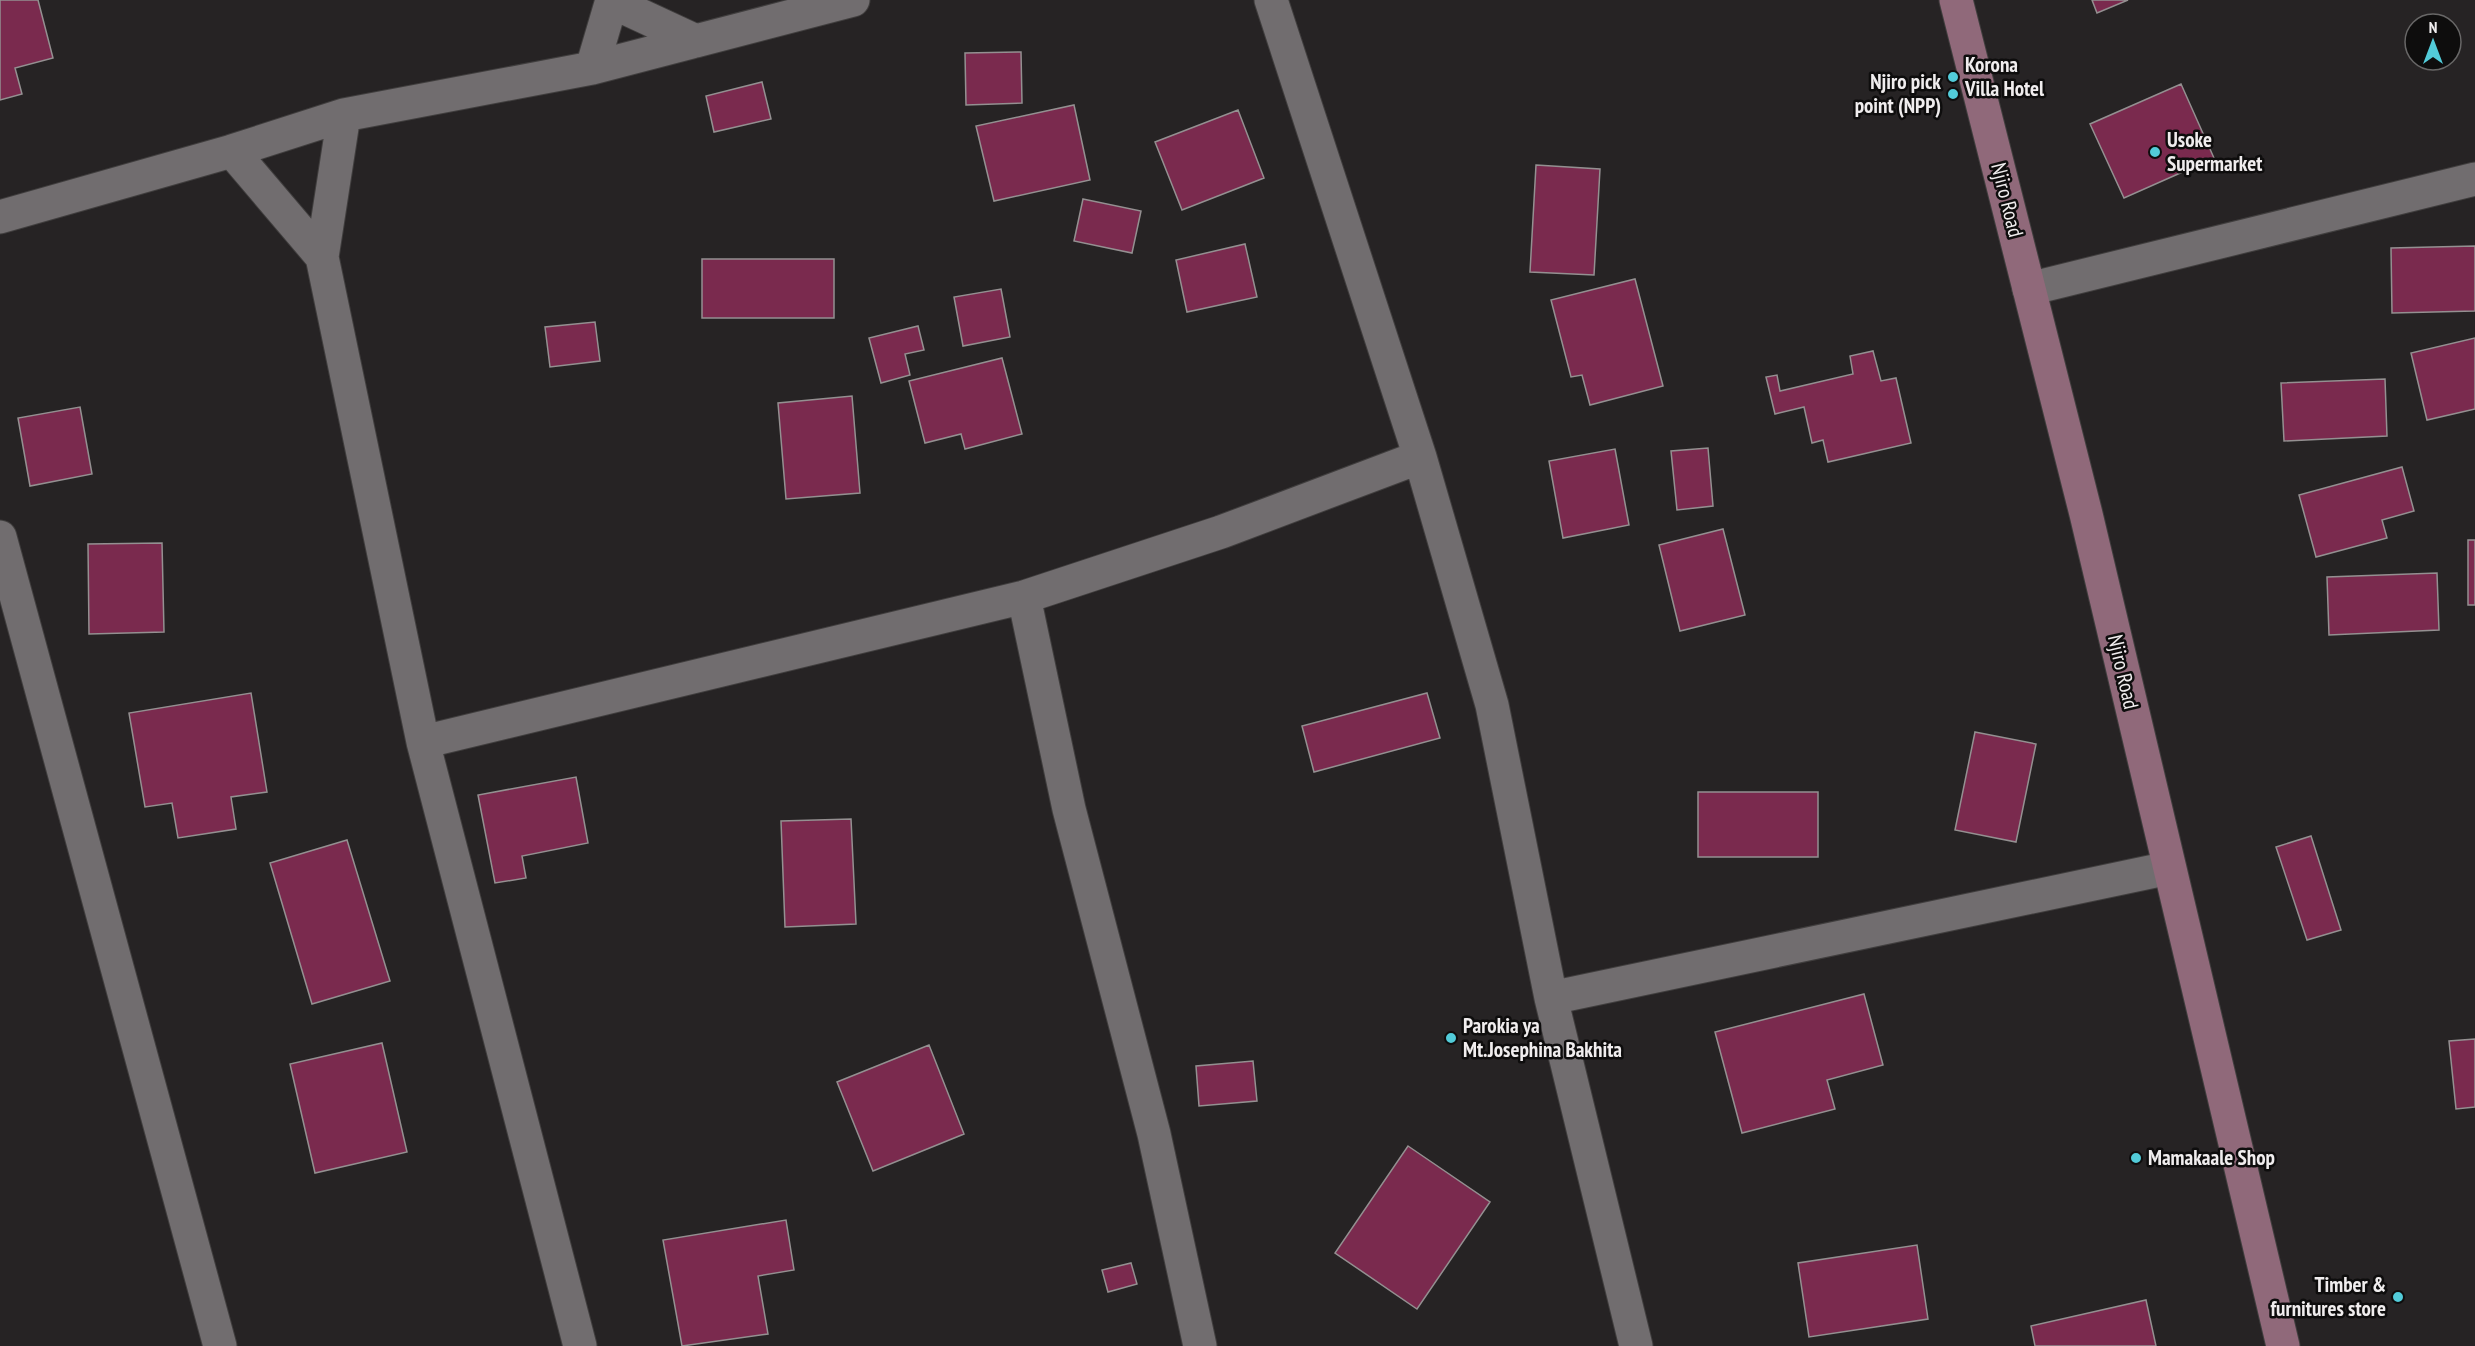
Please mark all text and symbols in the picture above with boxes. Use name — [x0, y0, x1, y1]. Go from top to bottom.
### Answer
north arrow — [2403, 12, 2463, 72]
text: N — [2429, 17, 2437, 37]
place label: Korona Villa Hotel — [1964, 51, 2045, 102]
place label: Njiro pick point (NPP) — [1855, 68, 1941, 119]
marker: Korona Villa Hotel — [1946, 70, 1960, 84]
marker: Njiro pick point (NPP) — [1946, 87, 1960, 101]
place label: Usoke Supermarket — [2167, 126, 2262, 177]
marker: Usoke Supermarket — [2148, 145, 2162, 159]
street label: Njiro Road — [1985, 160, 2030, 240]
street label: Njiro Road — [2102, 632, 2145, 712]
place label: Parokia ya Mt.Josephina Bakhita — [1463, 1012, 1622, 1063]
marker: Parokia ya Mt.Josephina Bakhita — [1444, 1031, 1458, 1045]
place label: Mamakaale Shop — [2148, 1144, 2275, 1171]
marker: Mamakaale Shop — [2129, 1151, 2143, 1165]
place label: Timber & furnitures store — [2271, 1271, 2386, 1322]
marker: Timber & furnitures store — [2391, 1290, 2405, 1304]

